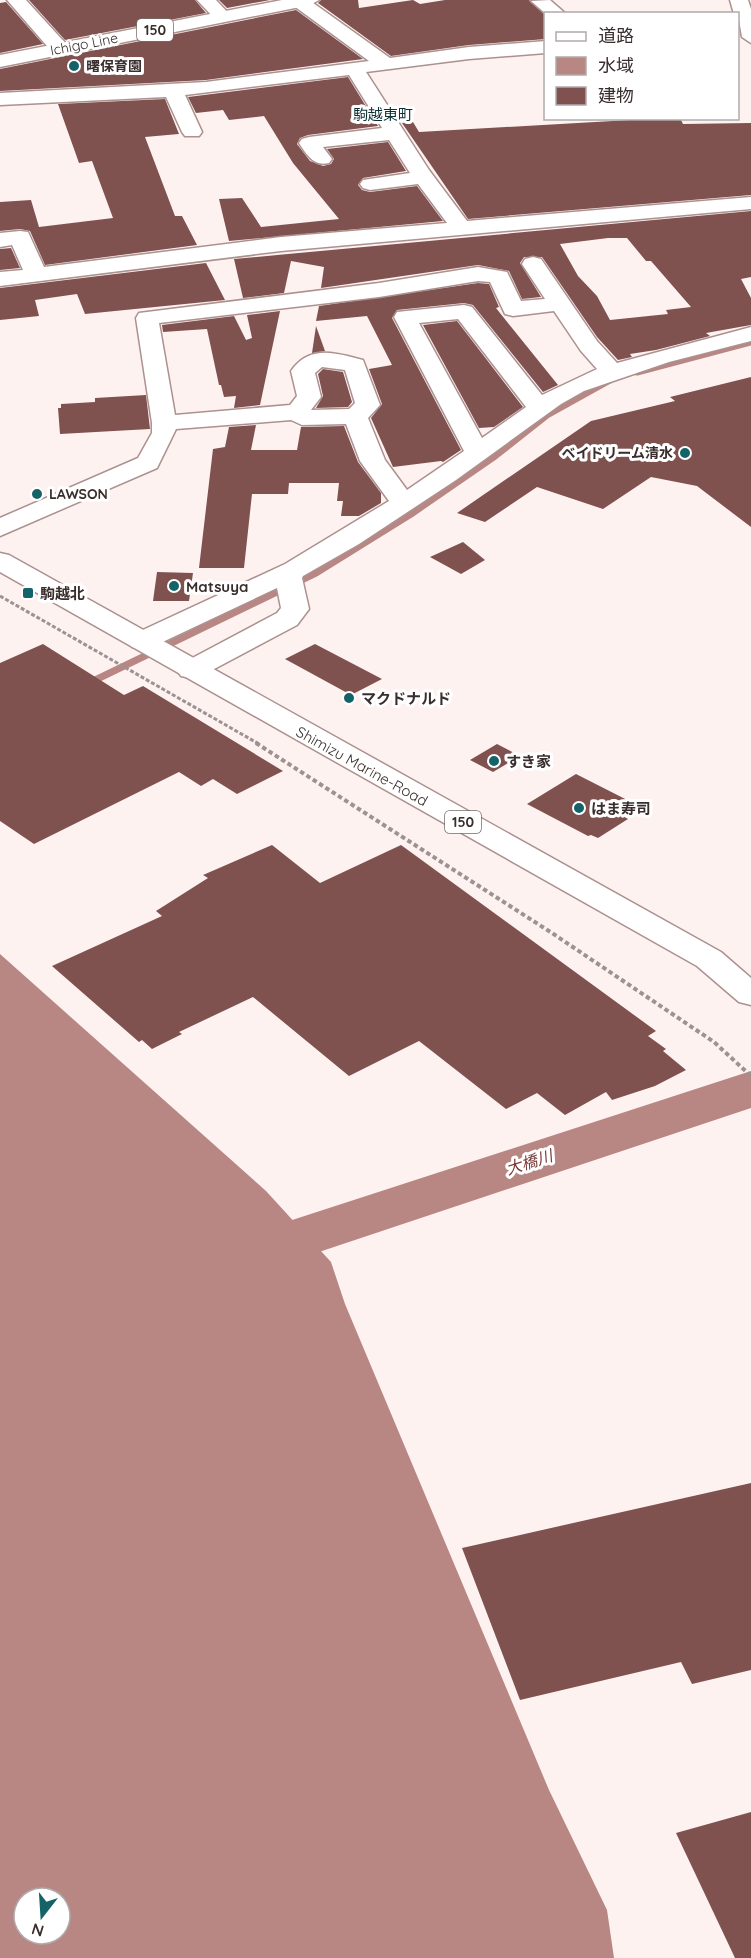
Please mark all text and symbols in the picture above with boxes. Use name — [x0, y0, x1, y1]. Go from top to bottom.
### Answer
legend — [544, 12, 739, 120]
road number: 150 — [137, 19, 173, 41]
text: 道路 — [598, 24, 634, 47]
street label: Ichigo Line — [48, 29, 120, 59]
text: 水域 — [598, 54, 634, 77]
place label: 曙保育園 — [86, 57, 142, 75]
marker: 曙保育園 — [67, 59, 81, 73]
text: 建物 — [598, 84, 634, 107]
district label: 駒越東町 — [353, 105, 413, 124]
place label: ベイドリーム清水 — [561, 444, 673, 462]
marker: ベイドリーム清水 — [678, 446, 692, 460]
place label: LAWSON — [49, 485, 108, 503]
marker: LAWSON — [30, 487, 44, 501]
place label: Matsuya — [186, 577, 248, 596]
marker: Matsuya — [167, 579, 181, 593]
place label: 駒越北 — [40, 584, 85, 603]
marker: 駒越北 — [21, 586, 35, 600]
place label: マクドナルド — [361, 689, 451, 708]
marker: マクドナルド — [342, 691, 356, 705]
street label: Shimizu Marine-Road — [293, 722, 431, 810]
place label: すき家 — [506, 752, 551, 771]
marker: すき家 — [487, 754, 501, 768]
place label: はま寿司 — [591, 799, 651, 818]
marker: はま寿司 — [572, 801, 586, 815]
road number: 150 — [445, 811, 481, 833]
water label: 大橋川 — [503, 1144, 557, 1179]
north arrow — [12, 1886, 72, 1946]
text: N — [29, 1919, 46, 1942]

